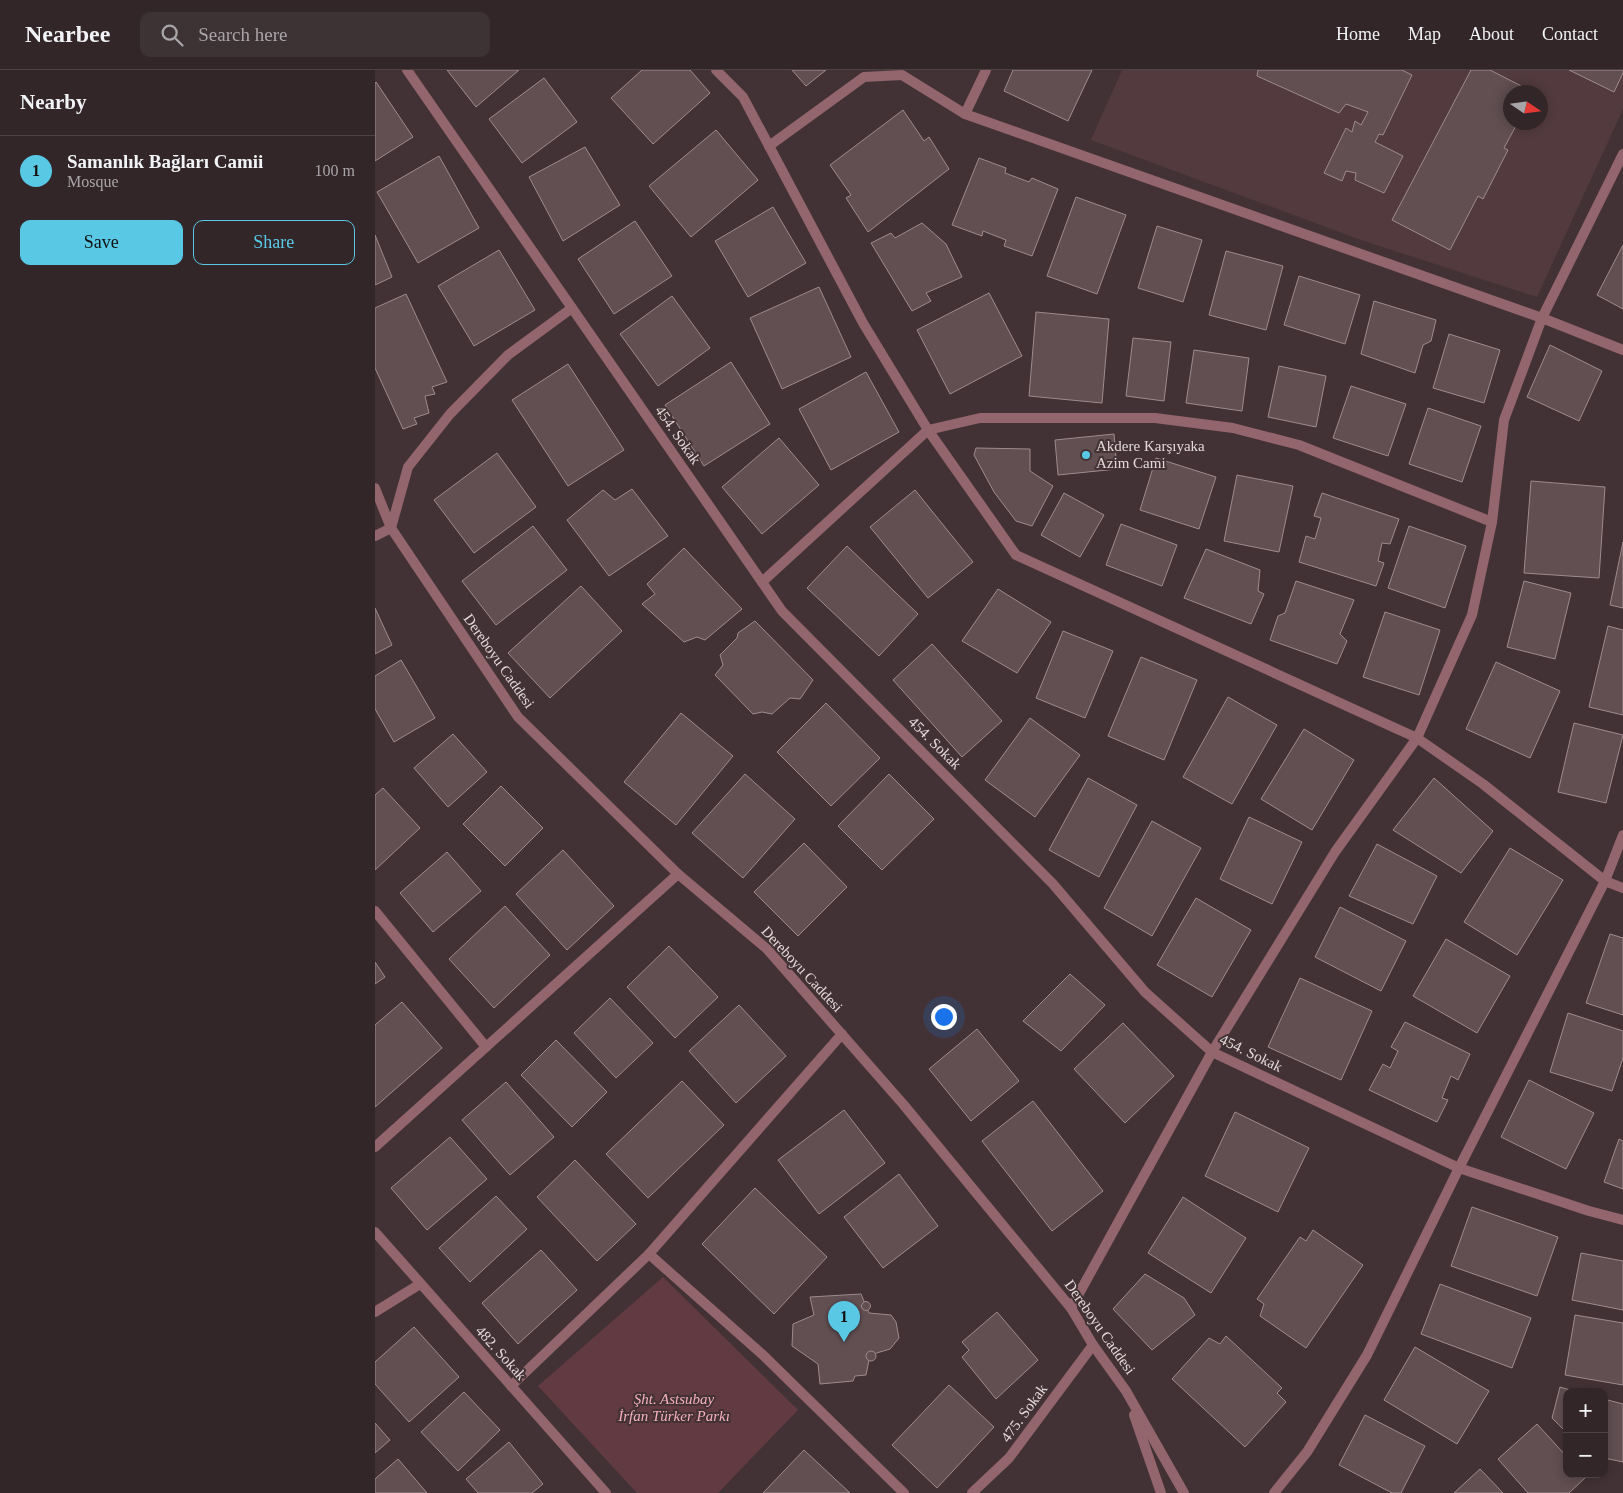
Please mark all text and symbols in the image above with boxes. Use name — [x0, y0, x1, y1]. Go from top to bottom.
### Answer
search box — [140, 12, 490, 57]
text: Nearbee — [25, 21, 110, 47]
icon: search — [158, 21, 186, 49]
text: Search here — [198, 24, 287, 45]
text: Home — [1336, 24, 1380, 44]
text: Map — [1408, 24, 1441, 44]
text: About — [1469, 24, 1514, 44]
text: Contact — [1542, 24, 1598, 44]
north arrow — [1503, 85, 1548, 130]
text: Nearby — [20, 90, 87, 114]
text: Samanlık Bağları Camii — [67, 151, 263, 172]
text: 1 — [32, 162, 40, 179]
text: 100 m — [315, 162, 355, 179]
text: Mosque — [67, 173, 119, 190]
button: Save — [20, 220, 183, 265]
button: Share — [193, 220, 355, 265]
street label: 454. Sokak — [652, 403, 704, 468]
place label: Akdere Karşıyaka Azim Cami — [1096, 438, 1205, 471]
marker: Akdere Karşıyaka Azim Cami — [1080, 449, 1092, 461]
street label: Dereboyu Caddesi — [461, 611, 537, 711]
street label: 454. Sokak — [905, 713, 965, 773]
street label: Dereboyu Caddesi — [758, 923, 846, 1015]
your location — [931, 1004, 957, 1030]
street label: 454. Sokak — [1217, 1031, 1285, 1075]
street label: Dereboyu Caddesi — [1062, 1277, 1138, 1377]
pin: 1 — [828, 1301, 860, 1342]
street label: 482. Sokak — [472, 1323, 530, 1384]
street label: 475. Sokak — [998, 1381, 1051, 1445]
map controls — [1563, 1388, 1608, 1478]
button: + — [1563, 1388, 1608, 1433]
park label: Şht. Astsubay İrfan Türker Parkı — [617, 1391, 730, 1424]
button: − — [1563, 1433, 1608, 1478]

